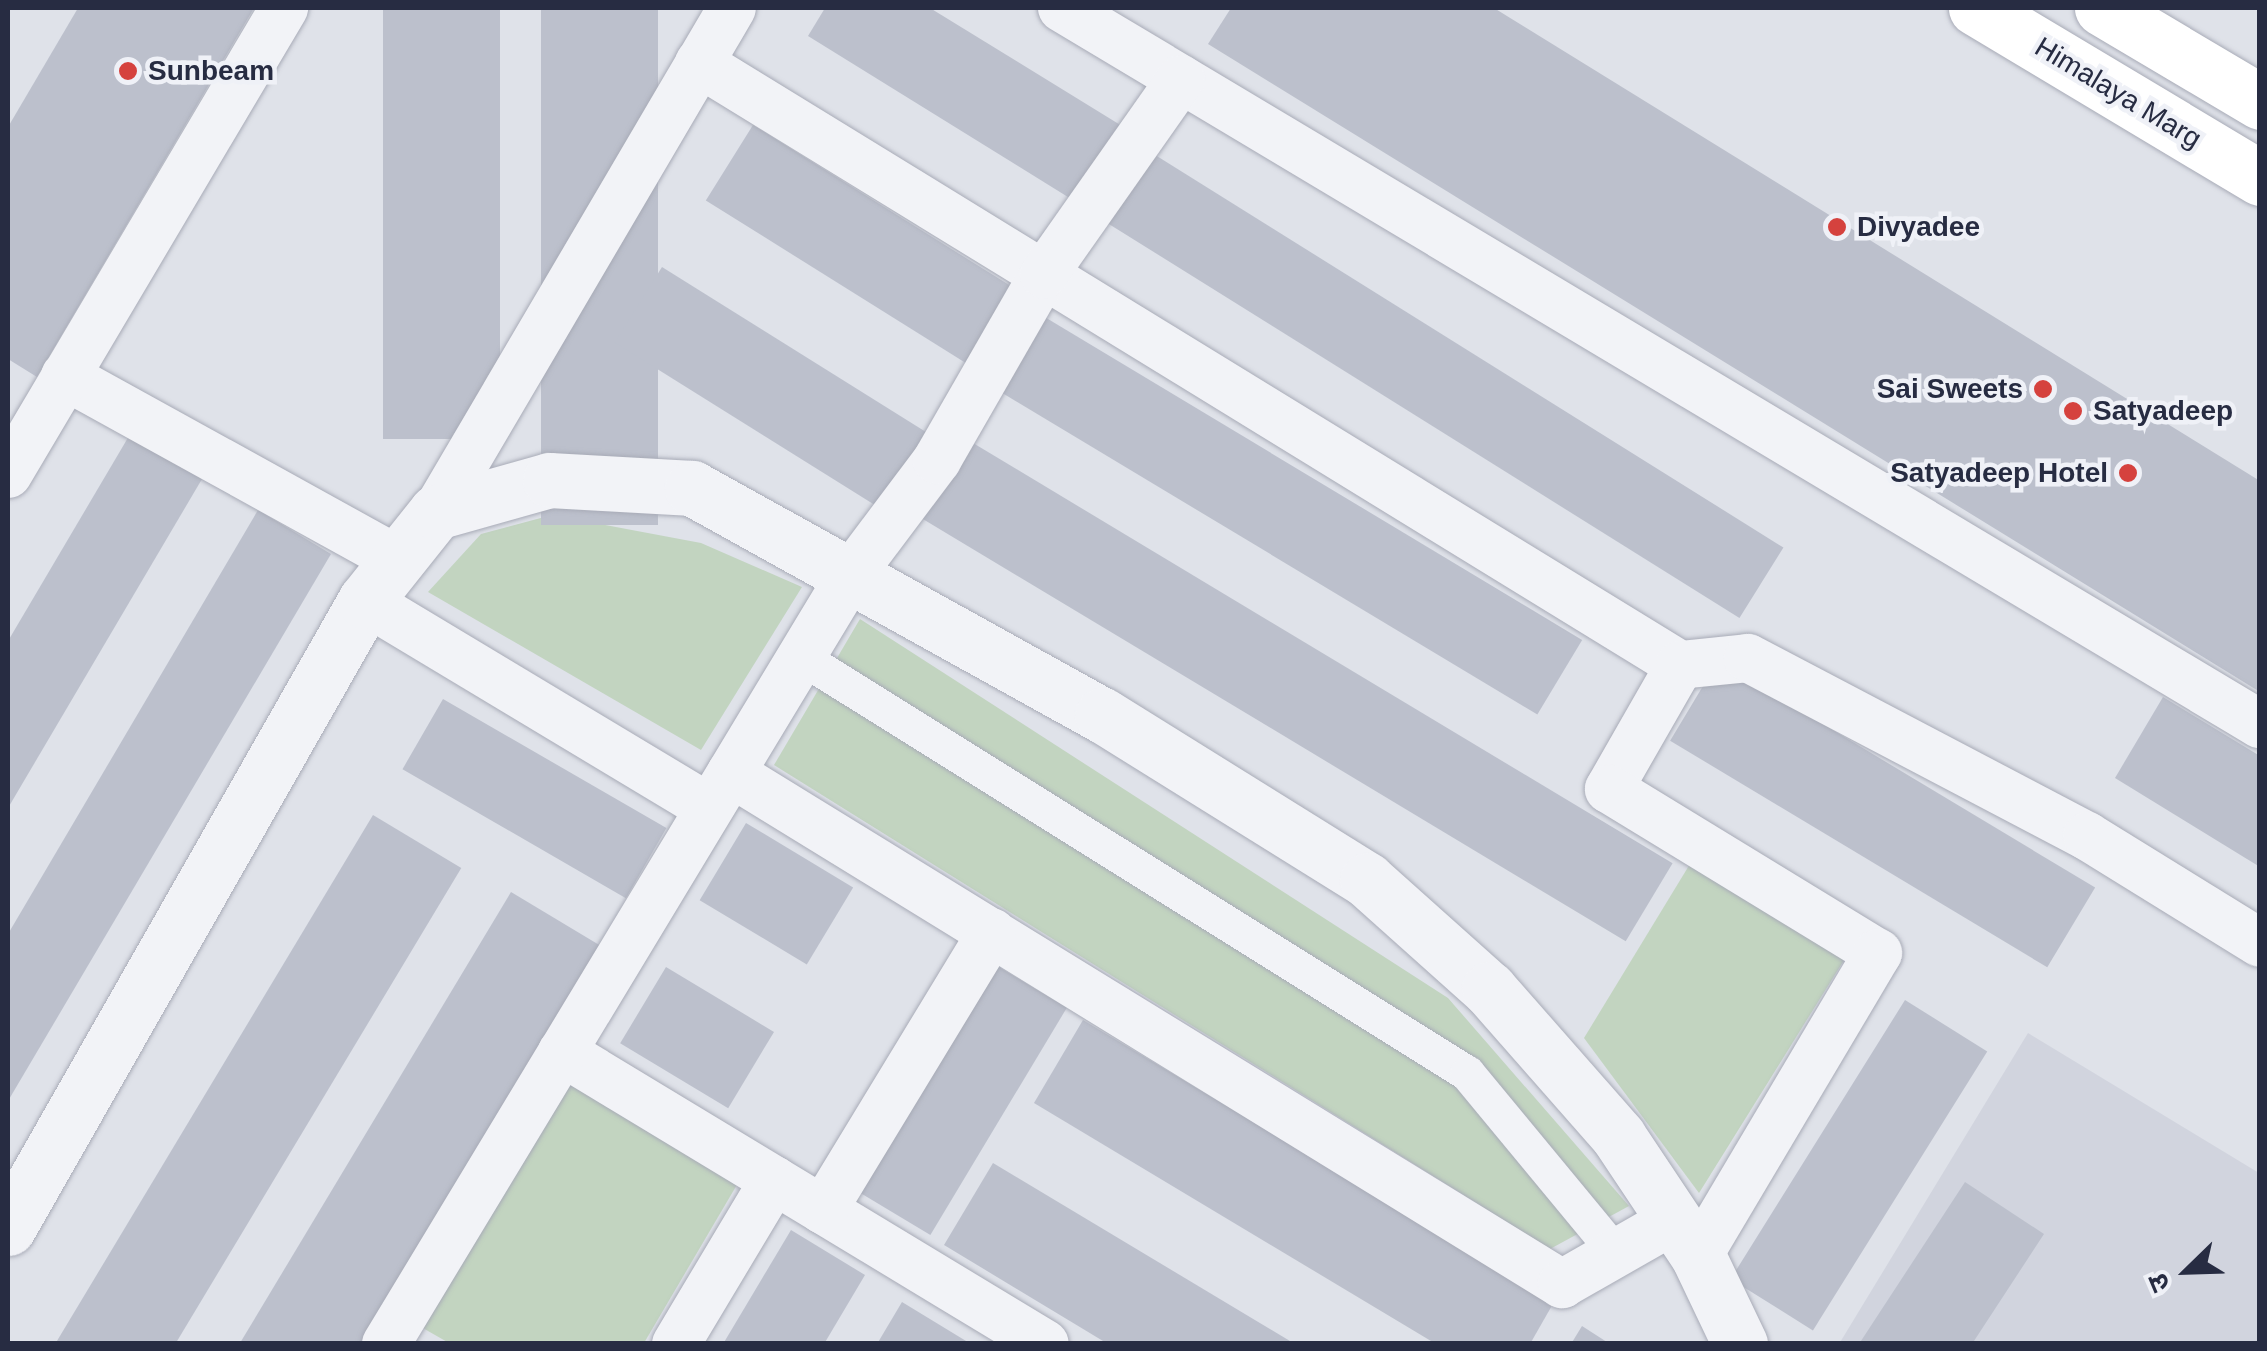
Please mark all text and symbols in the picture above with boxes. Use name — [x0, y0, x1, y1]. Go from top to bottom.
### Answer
street label: Himalaya Marg — [2029, 30, 2207, 156]
place label: Sunbeam — [148, 54, 274, 88]
marker: Sunbeam — [117, 60, 139, 82]
place label: Divyadee — [1857, 210, 1980, 244]
marker: Divyadee — [1826, 216, 1848, 238]
place label: Sai Sweets — [1877, 372, 2023, 406]
marker: Sai Sweets — [2032, 378, 2054, 400]
place label: Satyadeep — [2093, 394, 2233, 428]
marker: Satyadeep — [2062, 400, 2084, 422]
place label: Satyadeep Hotel — [1890, 456, 2108, 490]
marker: Satyadeep Hotel — [2117, 462, 2139, 484]
north arrow — [2137, 1221, 2237, 1321]
text: उ — [2141, 1269, 2176, 1297]

